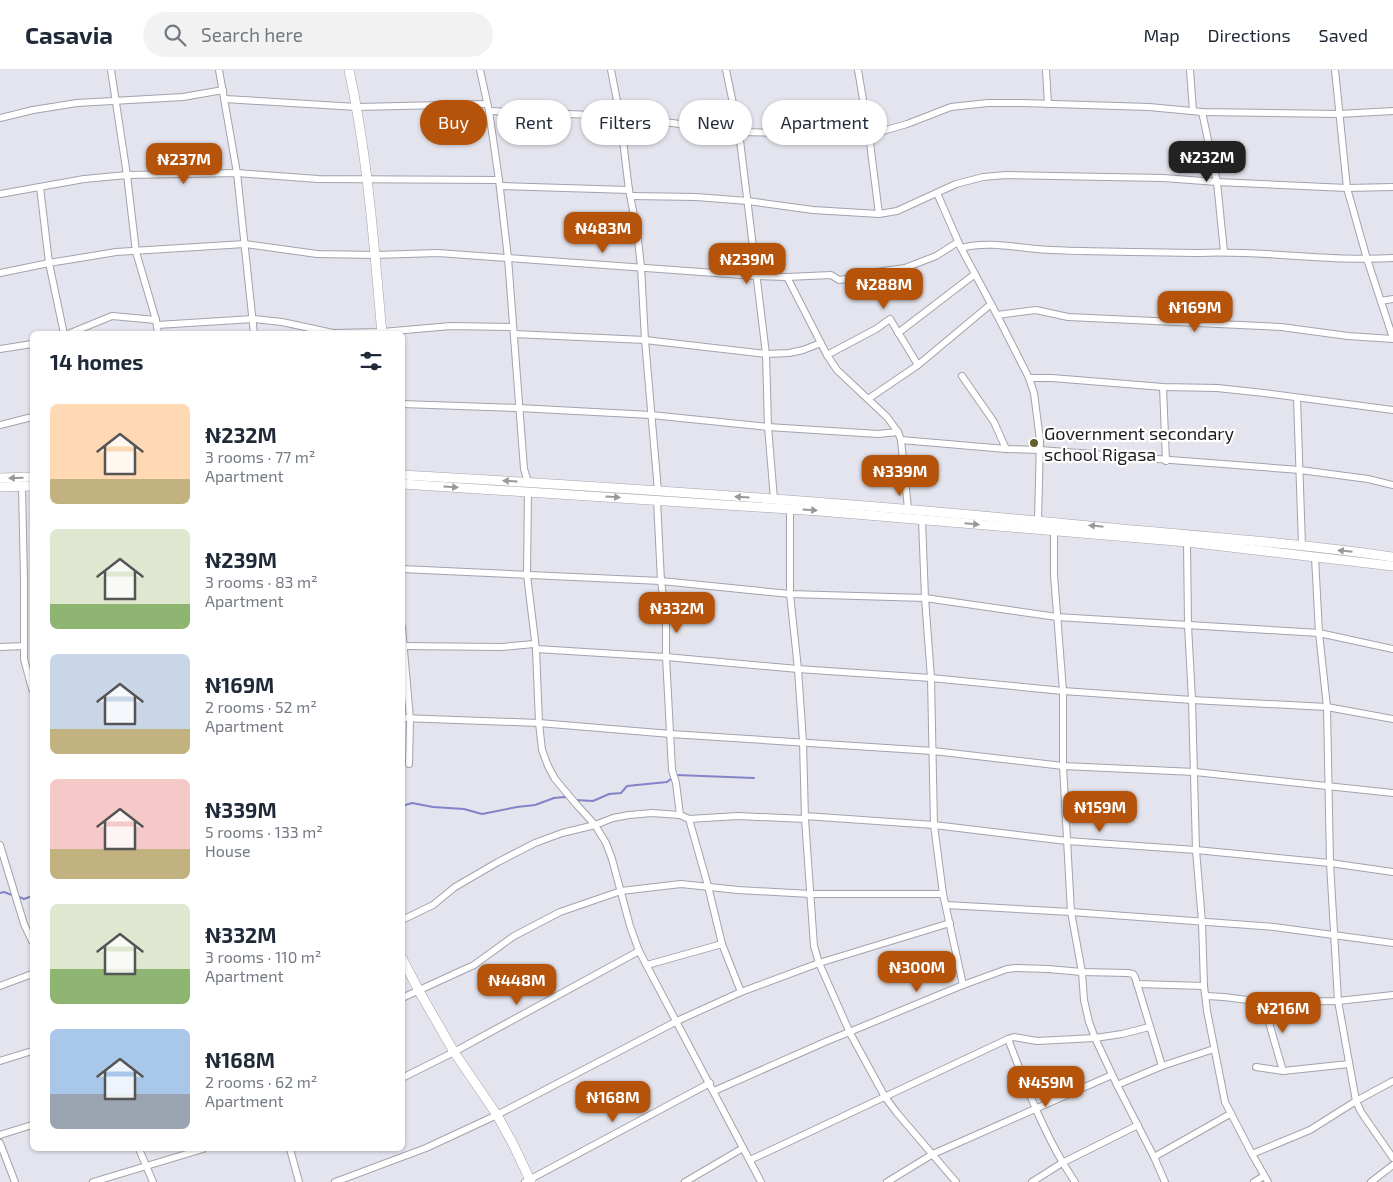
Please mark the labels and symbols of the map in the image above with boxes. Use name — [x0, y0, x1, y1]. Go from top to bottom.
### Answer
pin: ₦232M — [1172, 140, 1242, 183]
pin: ₦237M — [149, 142, 219, 185]
pin: ₦483M — [568, 212, 638, 254]
pin: ₦239M — [712, 242, 782, 285]
pin: ₦288M — [849, 268, 919, 310]
pin: ₦169M — [1160, 290, 1230, 333]
place label: Government secondary school Rigasa — [1044, 422, 1235, 465]
marker: Government secondary school Rigasa — [1028, 437, 1040, 449]
pin: ₦339M — [865, 454, 935, 497]
one-way arrow — [8, 474, 24, 482]
one-way arrow — [502, 476, 518, 484]
one-way arrow — [443, 483, 459, 491]
one-way arrow — [734, 492, 750, 500]
one-way arrow — [606, 494, 622, 502]
one-way arrow — [803, 507, 819, 515]
one-way arrow — [965, 520, 981, 528]
one-way arrow — [1088, 522, 1104, 530]
one-way arrow — [1336, 547, 1352, 555]
pin: ₦332M — [642, 592, 712, 634]
pin: ₦159M — [1065, 790, 1135, 833]
pin: ₦300M — [882, 950, 952, 993]
pin: ₦448M — [482, 964, 552, 1006]
pin: ₦216M — [1248, 992, 1318, 1034]
pin: ₦459M — [1011, 1066, 1081, 1108]
pin: ₦168M — [578, 1080, 648, 1123]

